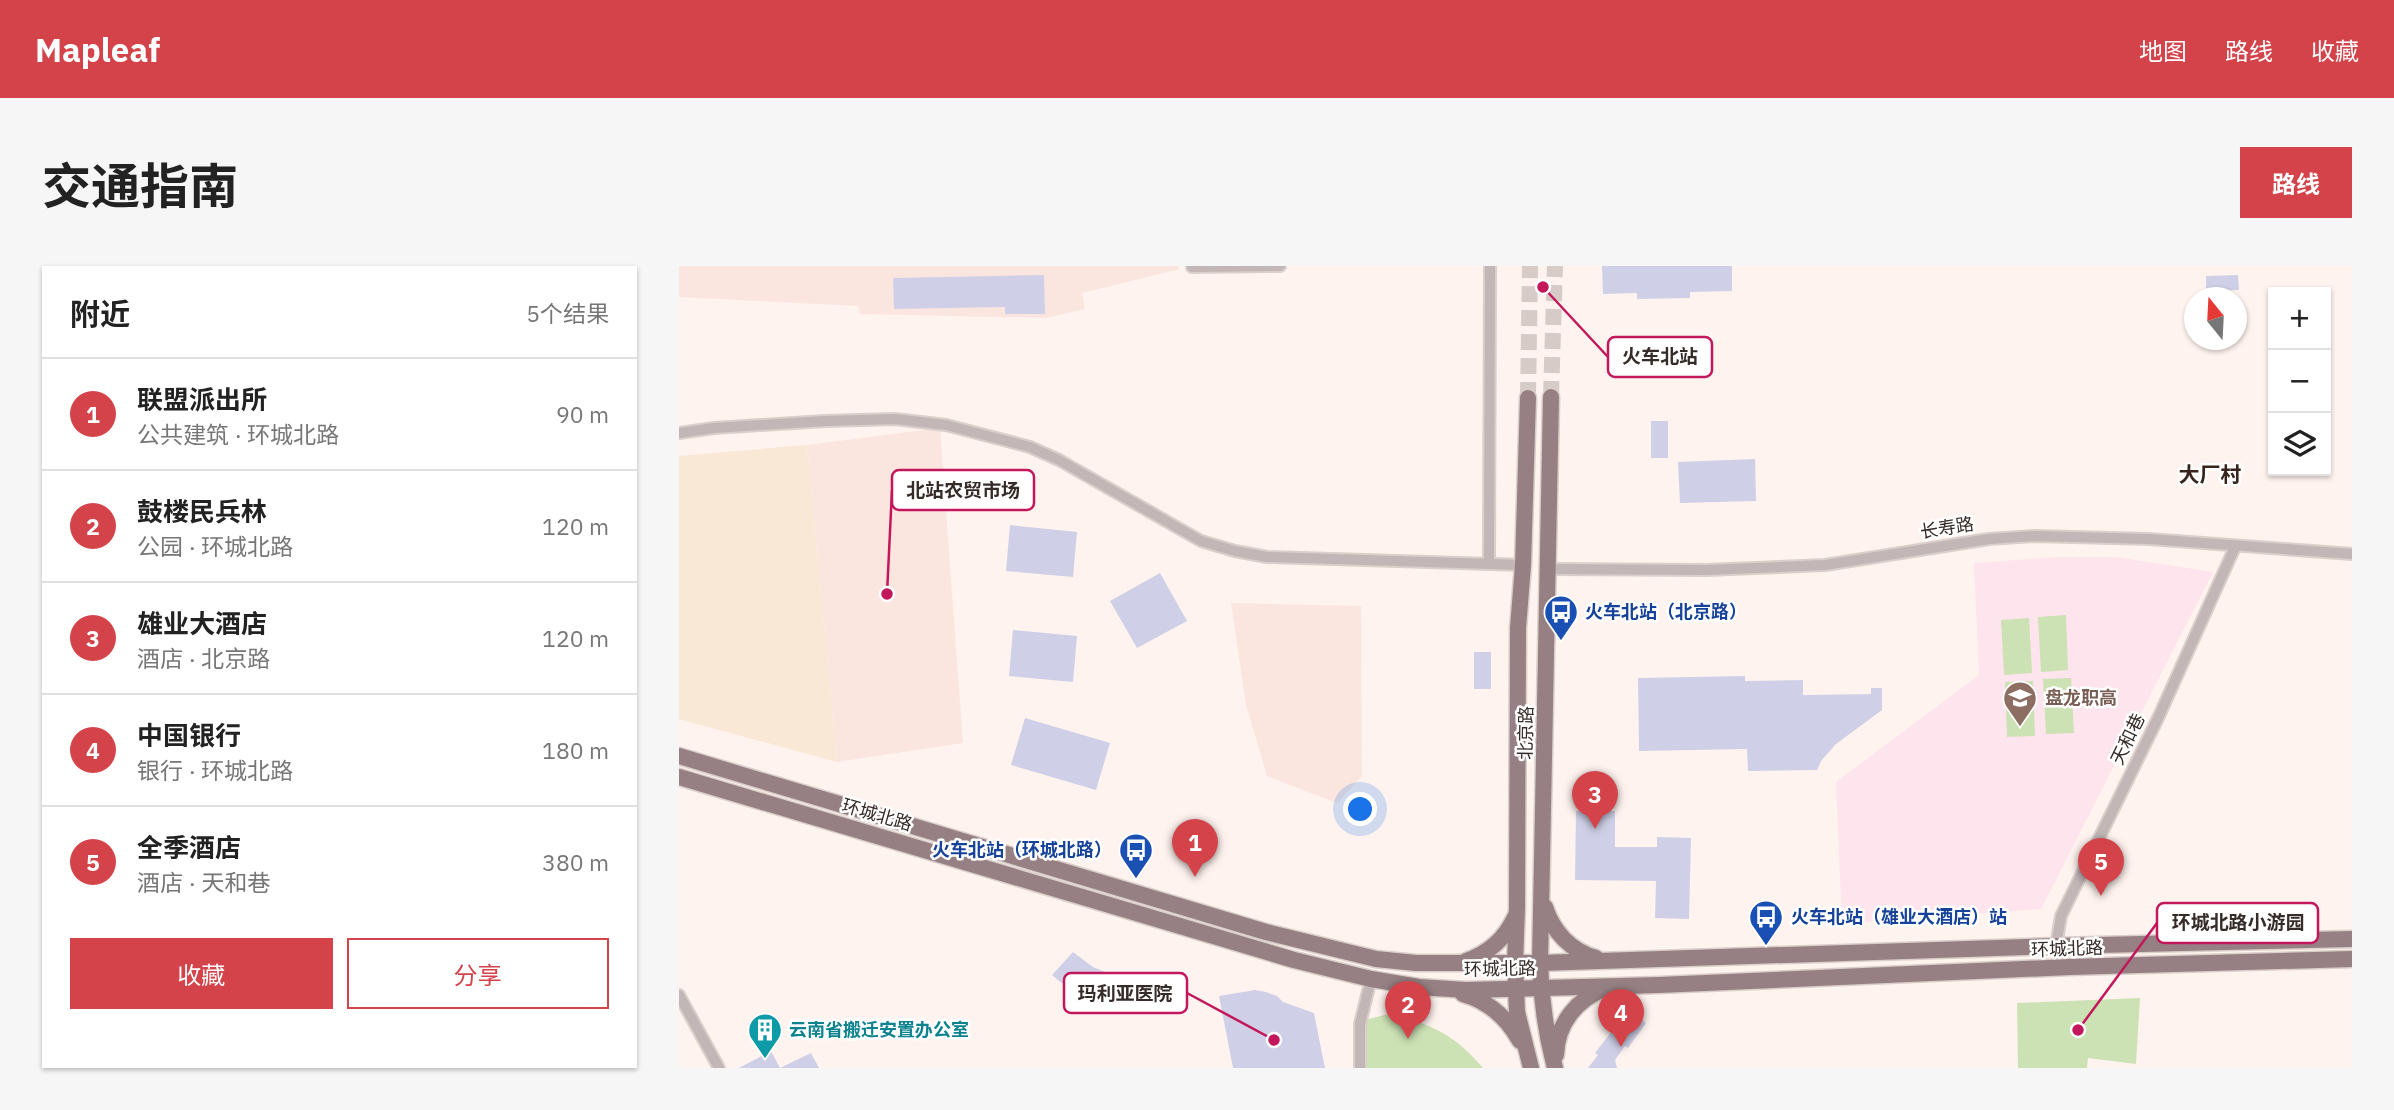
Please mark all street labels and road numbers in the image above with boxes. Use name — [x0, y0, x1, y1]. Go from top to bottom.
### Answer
street label: 长寿路 — [1918, 512, 1975, 543]
street label: 北京路 — [1514, 706, 1537, 760]
street label: 天和巷 — [2105, 709, 2150, 768]
street label: 环城北路 — [839, 794, 915, 835]
street label: 环城北路 — [2031, 936, 2103, 961]
street label: 环城北路 — [1464, 956, 1536, 981]

